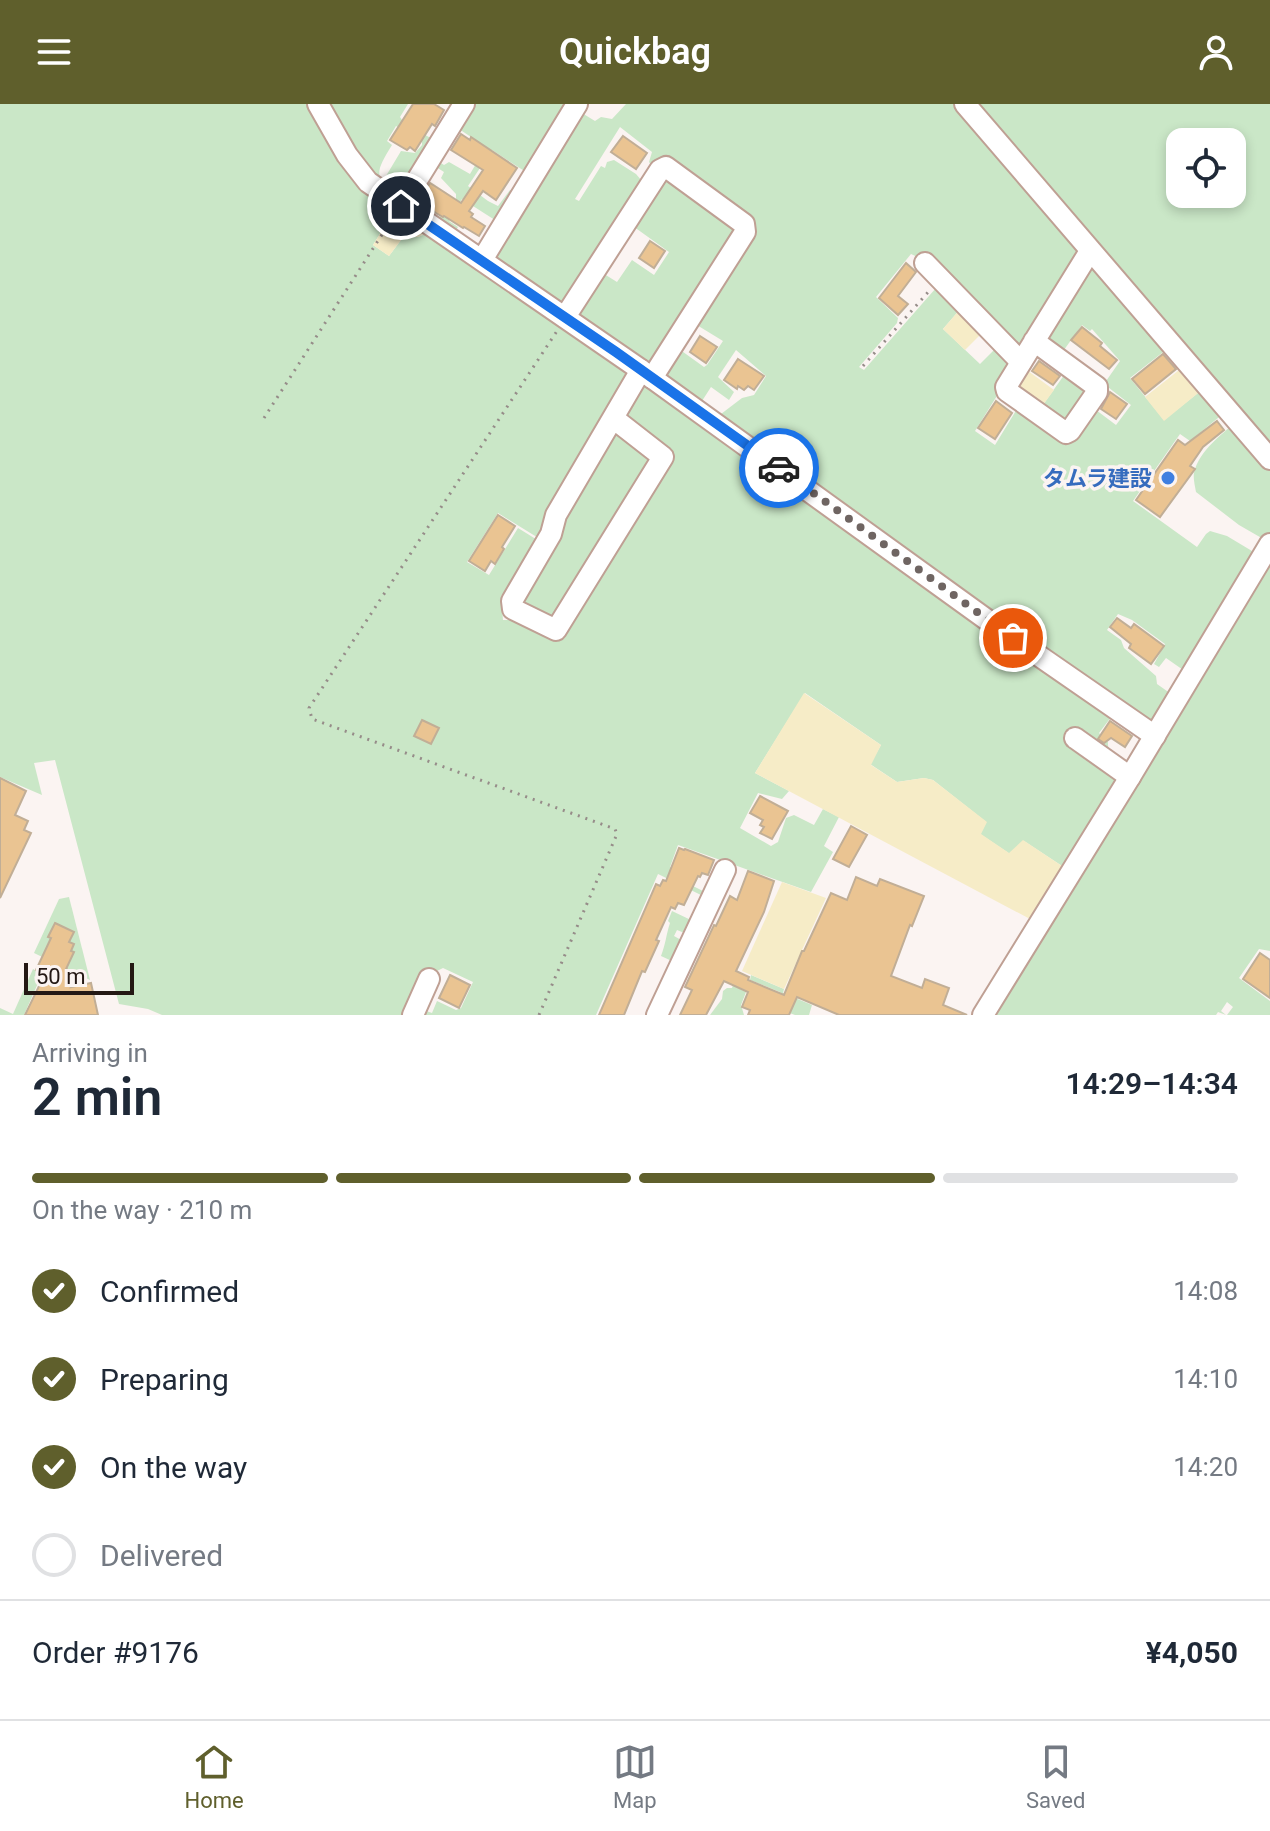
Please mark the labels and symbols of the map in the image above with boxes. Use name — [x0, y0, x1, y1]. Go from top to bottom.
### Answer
pin — [367, 172, 435, 240]
courier — [739, 428, 819, 508]
place label: タムラ建設 — [1043, 466, 1152, 491]
marker: タムラ建設 — [1159, 469, 1177, 487]
pin — [979, 604, 1047, 672]
scale bar — [24, 959, 134, 995]

